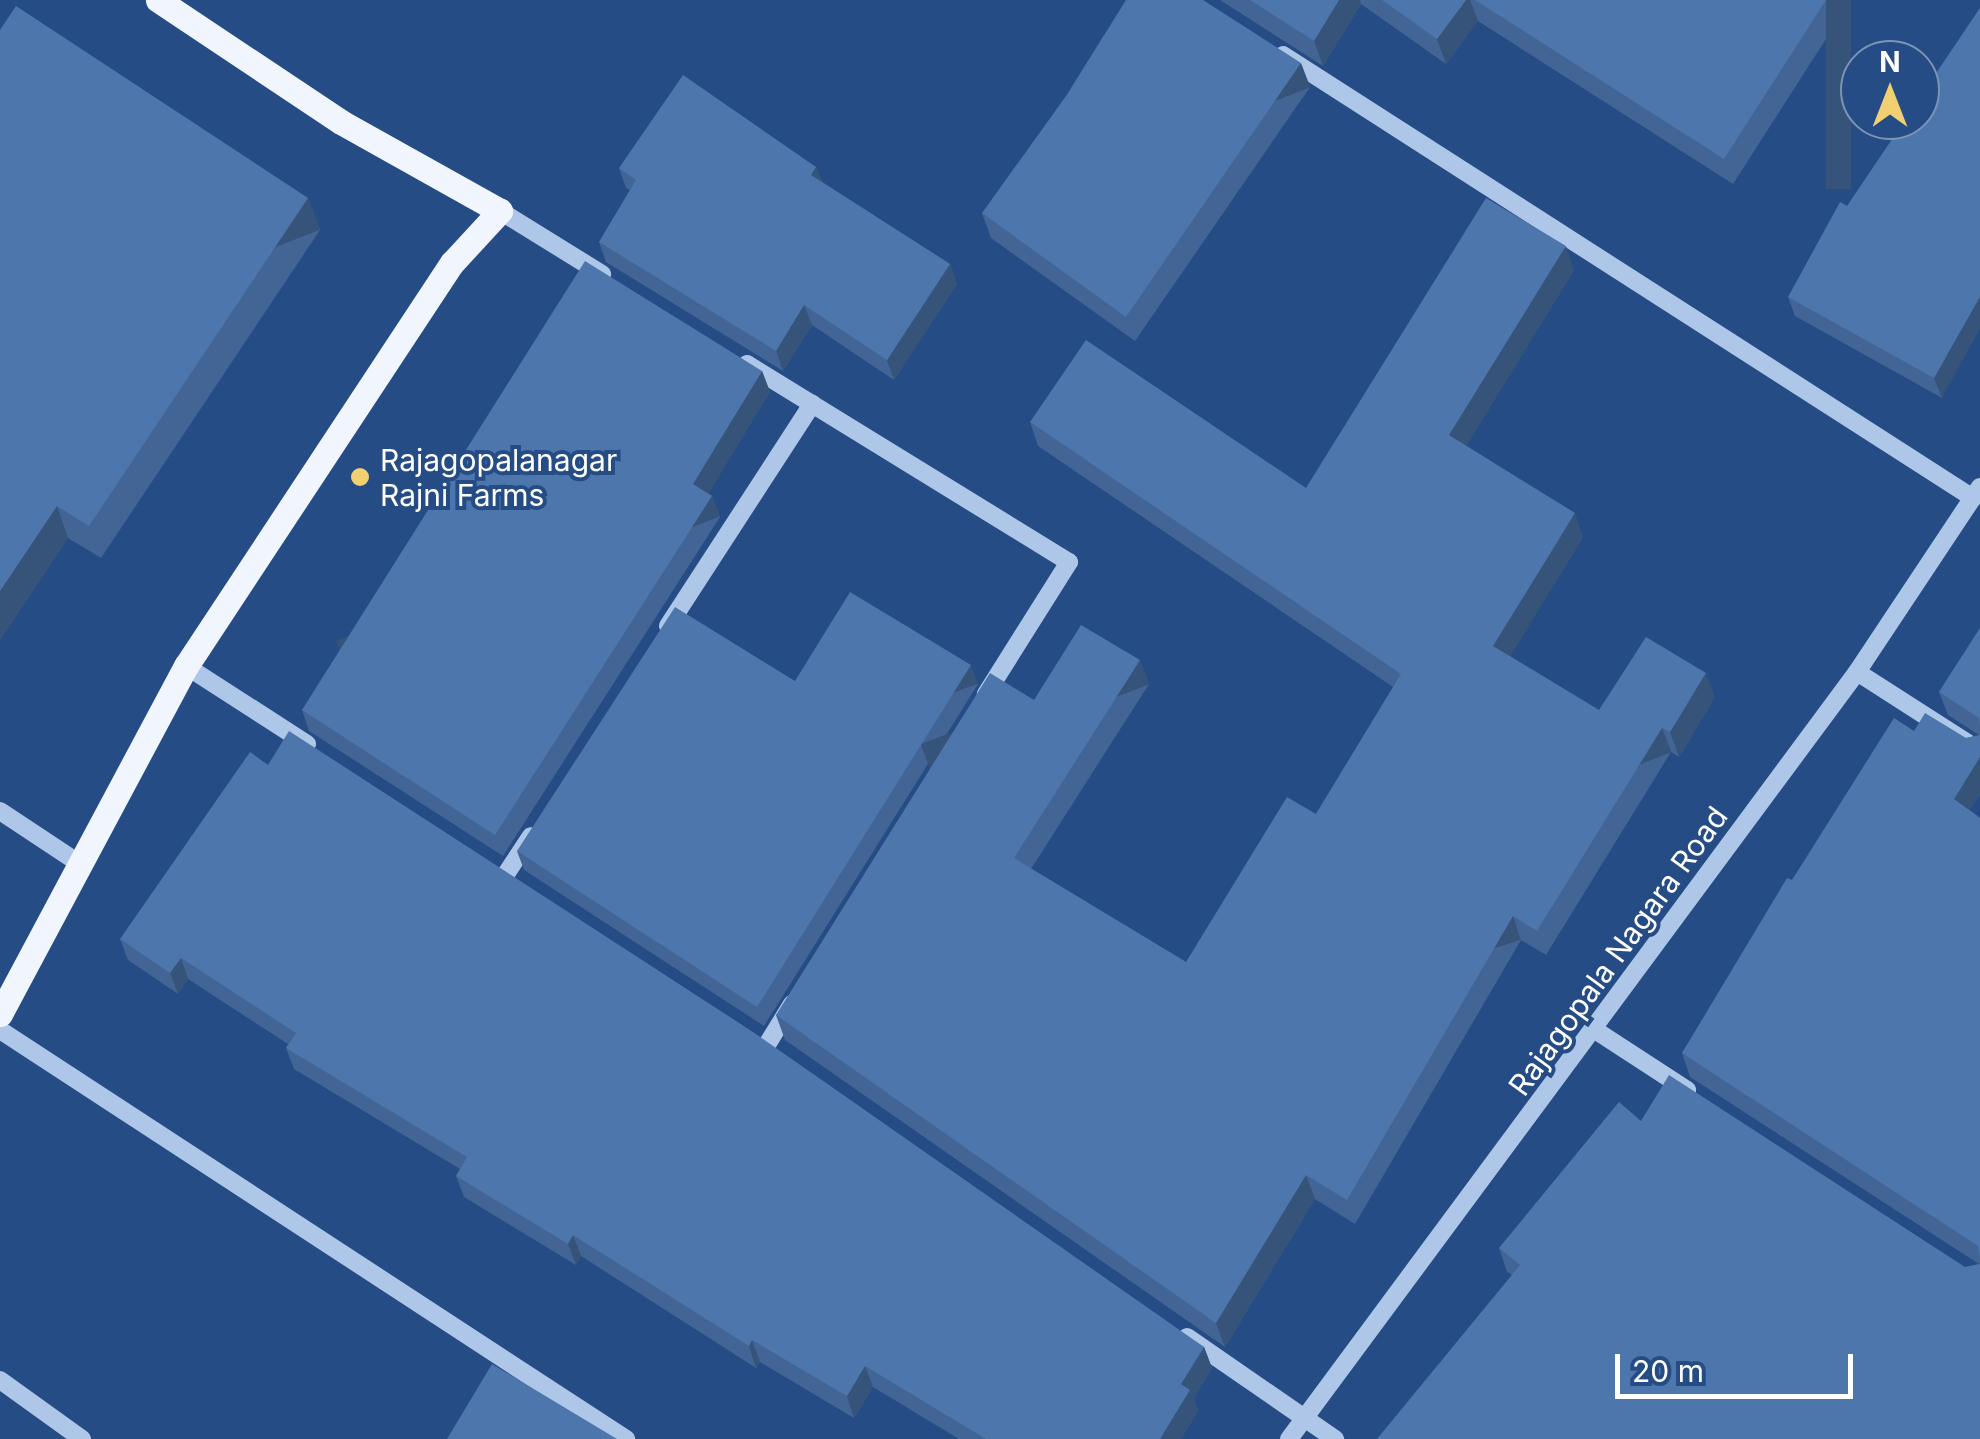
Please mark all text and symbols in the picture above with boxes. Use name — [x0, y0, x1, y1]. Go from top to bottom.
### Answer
north arrow — [1840, 40, 1940, 140]
text: N — [1879, 45, 1901, 79]
place label: Rajagopalanagar Rajni Farms — [380, 442, 617, 512]
marker: Rajagopalanagar Rajni Farms — [349, 466, 371, 488]
street label: Rajagopala Nagara Road — [1501, 800, 1735, 1102]
scale bar — [1620, 1334, 1858, 1396]
text: 20 m — [1632, 1353, 1704, 1389]

